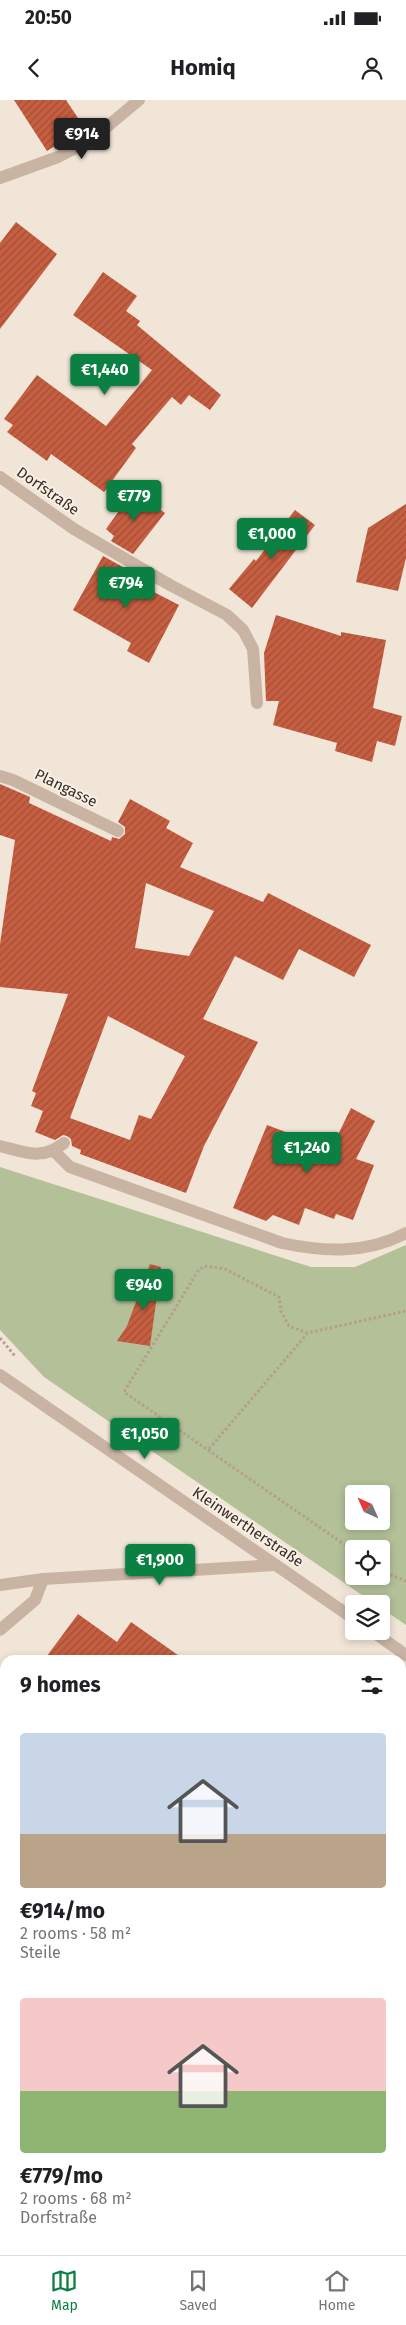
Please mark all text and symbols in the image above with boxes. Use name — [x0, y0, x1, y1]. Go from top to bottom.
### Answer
text: 20:50 — [25, 6, 72, 29]
icon: back — [20, 54, 48, 82]
text: Homiq — [170, 54, 236, 81]
icon: person — [358, 54, 386, 82]
pin: €914 — [52, 118, 112, 160]
text: €914 — [65, 124, 99, 143]
pin: €1,440 — [64, 354, 146, 396]
text: €1,440 — [81, 360, 129, 379]
street label: Dorfstraße — [13, 463, 83, 519]
pin: €779 — [104, 480, 164, 522]
text: €779 — [117, 486, 151, 505]
pin: €1,000 — [231, 518, 313, 560]
text: €1,000 — [248, 524, 296, 543]
pin: €794 — [96, 566, 156, 609]
text: €794 — [109, 573, 143, 592]
street label: Plangasse — [32, 765, 100, 811]
pin: €1,240 — [266, 1132, 348, 1174]
text: €1,240 — [284, 1138, 330, 1157]
pin: €940 — [114, 1268, 174, 1311]
text: €940 — [126, 1275, 162, 1294]
pin: €1,050 — [104, 1418, 186, 1460]
text: €1,050 — [121, 1424, 169, 1443]
street label: Kleinwertherstraße — [189, 1483, 307, 1571]
north arrow — [345, 1485, 390, 1530]
map controls — [345, 1485, 390, 1640]
button: locate — [345, 1540, 390, 1585]
pin: €1,900 — [119, 1544, 201, 1586]
text: €1,900 — [136, 1550, 184, 1569]
button: layers — [345, 1595, 390, 1640]
icon: filters — [358, 1671, 386, 1699]
text: 9 homes — [20, 1672, 101, 1698]
icon: home — [158, 1766, 248, 1856]
text: €914/mo — [20, 1898, 105, 1924]
text: 2 rooms · 58 m² — [20, 1924, 131, 1943]
text: Steile — [20, 1943, 61, 1962]
icon: home — [158, 2031, 248, 2121]
text: €779/mo — [20, 2163, 103, 2189]
text: 2 rooms · 68 m² — [20, 2189, 132, 2208]
text: Dorfstraße — [20, 2208, 97, 2227]
tab: Map — [50, 2267, 78, 2314]
tab: Saved — [179, 2267, 217, 2314]
tab: Home — [318, 2267, 356, 2314]

